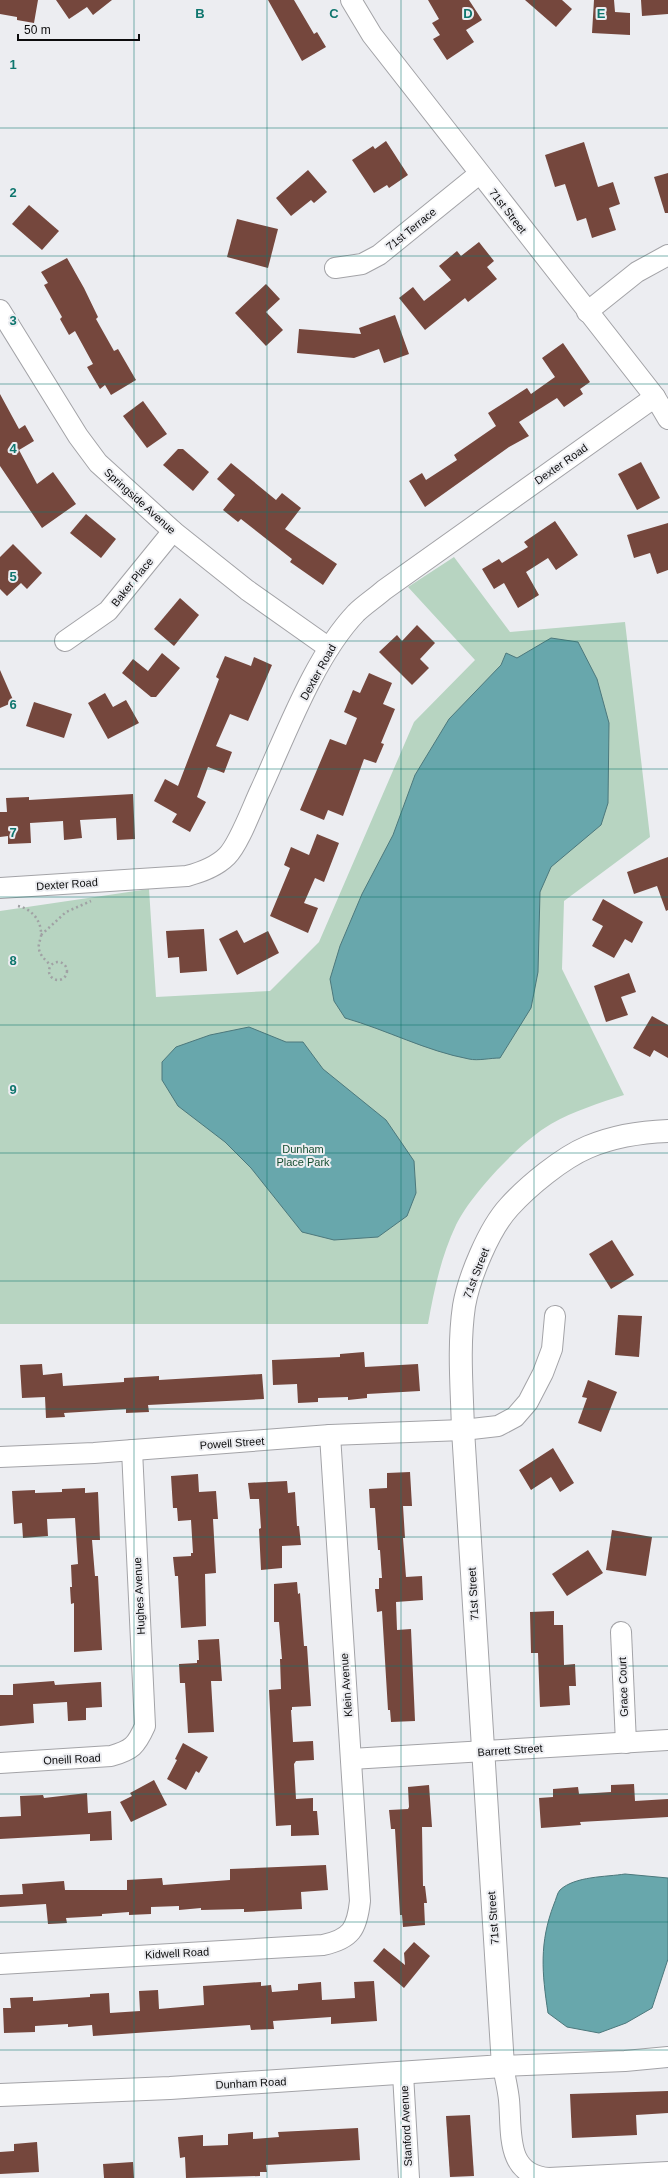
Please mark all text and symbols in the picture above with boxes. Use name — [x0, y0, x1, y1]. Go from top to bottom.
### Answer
text: B — [195, 6, 205, 21]
text: C — [329, 6, 339, 21]
text: D — [463, 6, 473, 21]
text: E — [597, 6, 606, 21]
scale bar — [18, 16, 139, 42]
text: 50 m — [24, 23, 51, 37]
text: 1 — [9, 57, 17, 72]
text: 2 — [9, 185, 17, 200]
street label: 71st Street — [487, 186, 529, 236]
street label: 71st Terrace — [384, 205, 438, 253]
text: 3 — [9, 313, 17, 328]
text: 4 — [9, 441, 17, 456]
street label: Dexter Road — [532, 441, 590, 487]
street label: Springside Avenue — [102, 466, 178, 536]
street label: Baker Place — [109, 555, 155, 609]
text: 5 — [9, 569, 17, 584]
street label: Dexter Road — [298, 642, 338, 702]
text: 6 — [9, 697, 17, 712]
text: 7 — [9, 825, 17, 840]
street label: Dexter Road — [36, 876, 98, 892]
text: 8 — [9, 953, 17, 968]
text: 9 — [9, 1082, 17, 1097]
park label: Dunham Place Park — [276, 1143, 330, 1168]
street label: 71st Street — [461, 1246, 491, 1300]
street label: Powell Street — [199, 1435, 265, 1451]
street label: Hughes Avenue — [131, 1557, 147, 1635]
street label: 71st Street — [466, 1567, 480, 1621]
street label: Klein Avenue — [338, 1653, 354, 1717]
street label: Grace Court — [616, 1657, 630, 1717]
street label: Barrett Street — [477, 1742, 543, 1758]
street label: Oneill Road — [43, 1752, 101, 1766]
street label: 71st Street — [485, 1891, 501, 1945]
street label: Kidwell Road — [145, 1945, 209, 1961]
street label: Dunham Road — [215, 2075, 287, 2091]
street label: Stanford Avenue — [398, 2085, 414, 2167]

